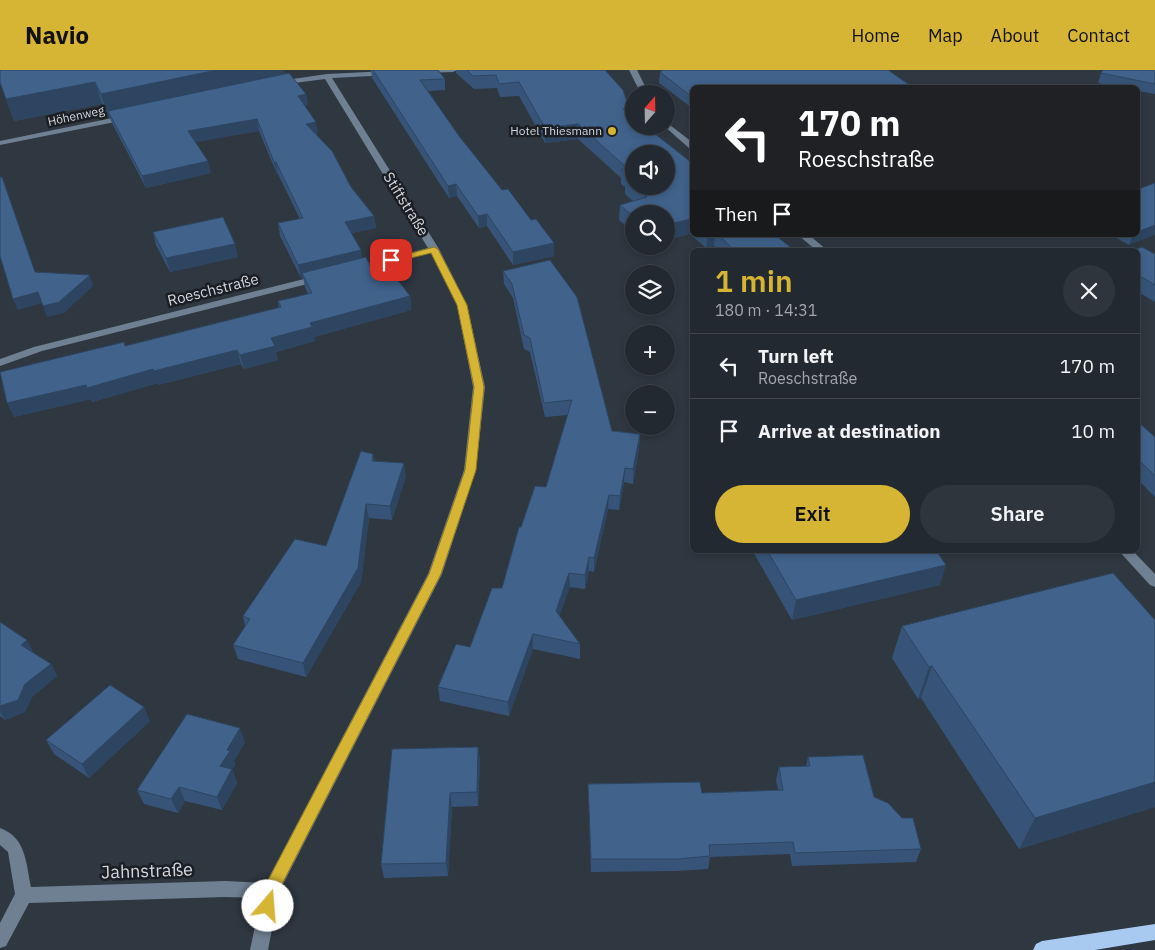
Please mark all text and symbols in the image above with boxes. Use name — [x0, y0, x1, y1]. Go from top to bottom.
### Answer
text: Navio — [25, 19, 89, 51]
text: Home — [852, 24, 900, 47]
text: Map — [928, 24, 963, 47]
text: About — [991, 24, 1039, 47]
text: Contact — [1067, 24, 1130, 47]
north arrow — [625, 85, 675, 135]
map controls — [625, 85, 675, 435]
text: 170 m — [798, 100, 901, 146]
street label: Höhenweg — [46, 102, 106, 129]
icon: left — [715, 105, 780, 170]
place label: Hotel Thiesmann — [510, 123, 602, 138]
marker: Hotel Thiesmann — [606, 125, 618, 137]
text: Roeschstraße — [798, 144, 935, 173]
button: sound — [625, 145, 675, 195]
street label: Stiftstraße — [379, 168, 433, 239]
icon: arrive — [768, 200, 796, 228]
text: Then — [715, 202, 758, 226]
button: search — [625, 205, 675, 255]
pin — [370, 239, 412, 281]
icon: arrive — [377, 246, 405, 274]
text: 1 min — [715, 261, 793, 300]
button: layers — [625, 265, 675, 315]
button: close — [1063, 265, 1115, 317]
street label: Roeschstraße — [165, 269, 260, 310]
text: 180 m · 14:31 — [715, 300, 817, 320]
button: + — [625, 325, 675, 375]
text: Turn left — [758, 344, 834, 368]
icon: left — [715, 352, 743, 380]
text: 170 m — [1060, 354, 1115, 378]
text: Roeschstraße — [758, 368, 857, 388]
button: − — [625, 385, 675, 435]
icon: arrive — [715, 417, 743, 445]
text: Arrive at destination — [758, 419, 941, 443]
text: 10 m — [1071, 419, 1115, 443]
button: Exit — [715, 485, 910, 543]
button: Share — [920, 485, 1115, 543]
street label: Jahnstraße — [101, 857, 193, 884]
position arrow — [241, 879, 293, 931]

